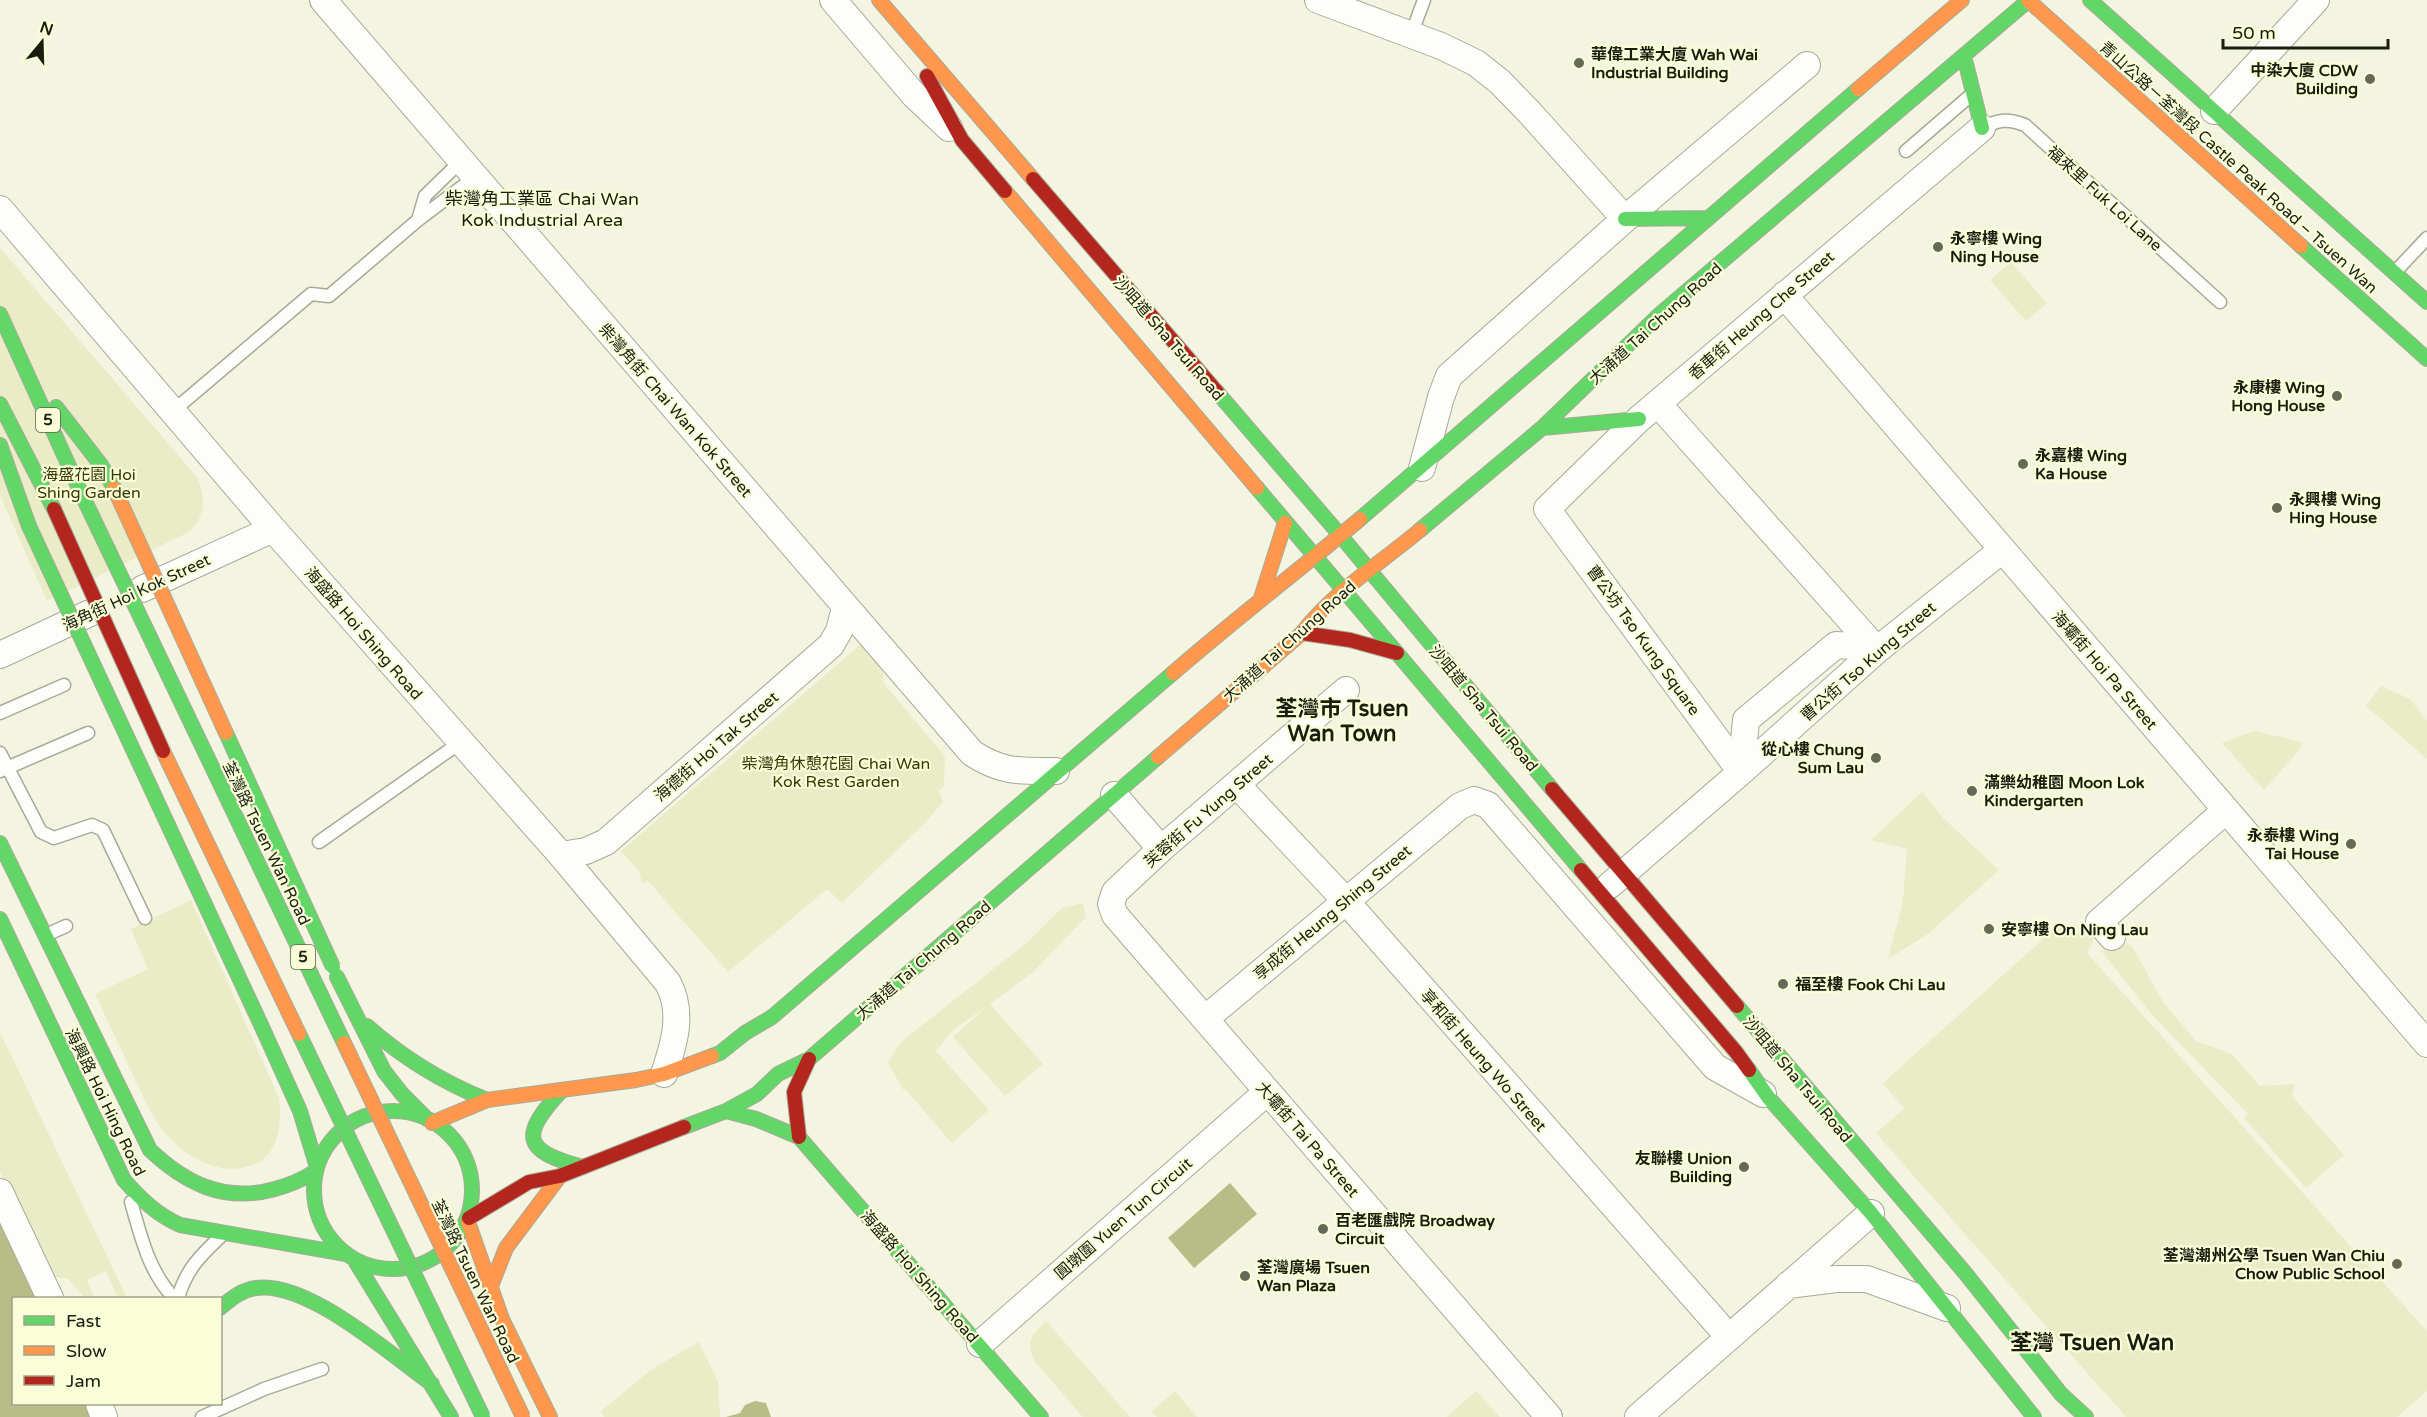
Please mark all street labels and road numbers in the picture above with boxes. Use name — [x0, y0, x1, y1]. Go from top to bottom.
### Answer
street label: 青山公路－荃灣段 Castle Peak Road – Tsuen Wan — [2095, 37, 2382, 298]
street label: 福來里 Fuk Loi Lane — [2043, 142, 2166, 256]
street label: 香車街 Heung Che Street — [1685, 247, 1839, 385]
street label: 大涌道 Tai Chung Road — [1585, 259, 1726, 389]
street label: 沙咀道 Sha Tsui Road — [1109, 272, 1228, 405]
street label: 柴灣角街 Chai Wan Kok Street — [594, 320, 756, 502]
road number: 5 — [36, 408, 60, 432]
street label: 海角街 Hoi Kok Street — [59, 550, 214, 636]
street label: 曹公坊 Tso Kung Square — [1582, 562, 1704, 719]
street label: 海盛路 Hoi Shing Road — [300, 563, 426, 704]
street label: 大涌道 Tai Chung Road — [1219, 577, 1360, 707]
street label: 曹公街 Tso Kung Street — [1797, 598, 1940, 726]
street label: 海壩街 Hoi Pa Street — [2047, 607, 2161, 734]
street label: 沙咀道 Sha Tsui Road — [1424, 641, 1542, 776]
street label: 海德街 Hoi Tak Street — [650, 687, 783, 806]
street label: 芙蓉街 Fu Yung Street — [1140, 749, 1277, 872]
street label: 荃灣路 Tsuen Wan Road — [218, 758, 314, 929]
street label: 享成街 Heung Shing Street — [1250, 841, 1416, 985]
street label: 大涌道 Tai Chung Road — [852, 897, 995, 1025]
road number: 5 — [291, 945, 315, 969]
street label: 享和街 Heung Wo Street — [1416, 985, 1550, 1136]
street label: 沙咀道 Sha Tsui Road — [1738, 1012, 1856, 1147]
street label: 海興路 Hoi Hing Road — [61, 1025, 150, 1180]
street label: 大壩街 Tai Pa Street — [1251, 1078, 1363, 1202]
street label: 圓墩圍 Yuen Tun Circuit — [1051, 1154, 1197, 1284]
street label: 荃灣路 Tsuen Wan Road — [427, 1196, 523, 1367]
street label: 海盛路 Hoi Shing Road — [856, 1206, 982, 1347]

